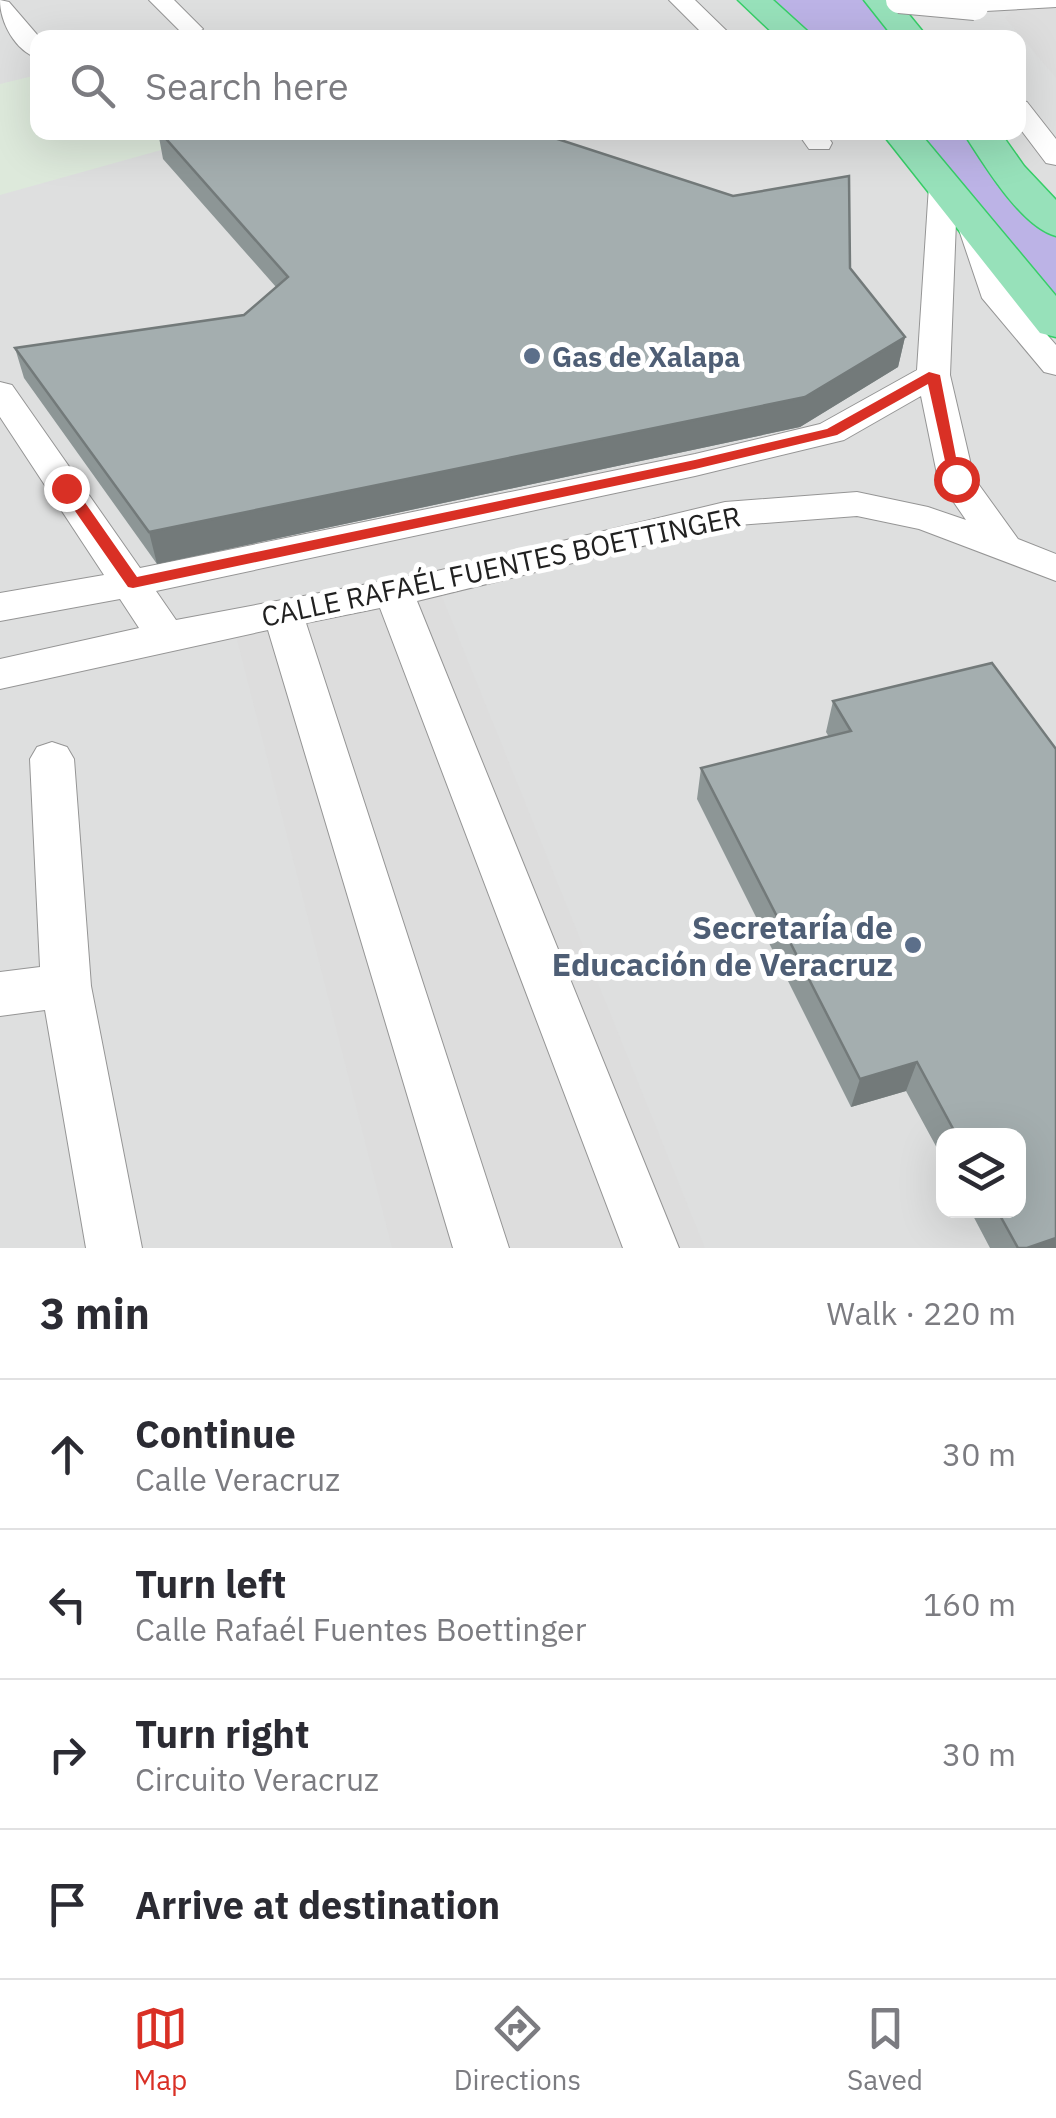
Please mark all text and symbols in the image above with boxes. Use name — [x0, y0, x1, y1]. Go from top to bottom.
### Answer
search box — [30, 30, 1026, 140]
icon: search — [65, 58, 120, 113]
text: Search here — [145, 61, 349, 110]
place label: Gas de Xalapa — [552, 338, 740, 375]
marker: Gas de Xalapa — [521, 345, 543, 367]
route start — [934, 457, 980, 503]
route end — [44, 466, 90, 512]
street label: CALLE RAFAÉL FUENTES BOETTINGER — [258, 497, 744, 635]
place label: Secretaría de Educación de Veracruz — [552, 906, 893, 985]
marker: Secretaría de Educación de Veracruz — [902, 934, 924, 956]
map controls — [936, 1128, 1026, 1218]
button: layers — [936, 1128, 1026, 1218]
text: 3 min — [40, 1286, 150, 1341]
text: Walk · 220 m — [827, 1292, 1016, 1334]
text: Continue — [135, 1409, 296, 1458]
icon: ahead — [40, 1427, 95, 1482]
text: 30 m — [942, 1433, 1016, 1475]
text: Calle Veracruz — [135, 1458, 340, 1500]
text: Turn left — [135, 1559, 286, 1608]
icon: left — [40, 1577, 95, 1632]
text: 160 m — [923, 1583, 1016, 1625]
text: Calle Rafaél Fuentes Boettinger — [135, 1608, 586, 1650]
text: Turn right — [135, 1709, 310, 1758]
icon: right — [40, 1727, 95, 1782]
text: 30 m — [942, 1733, 1016, 1775]
text: Circuito Veracruz — [135, 1758, 379, 1800]
icon: arrive — [40, 1877, 95, 1932]
text: Arrive at destination — [135, 1880, 500, 1929]
tab: Map — [133, 2001, 188, 2098]
tab: Directions — [454, 2001, 581, 2098]
tab: Saved — [847, 2001, 923, 2098]

